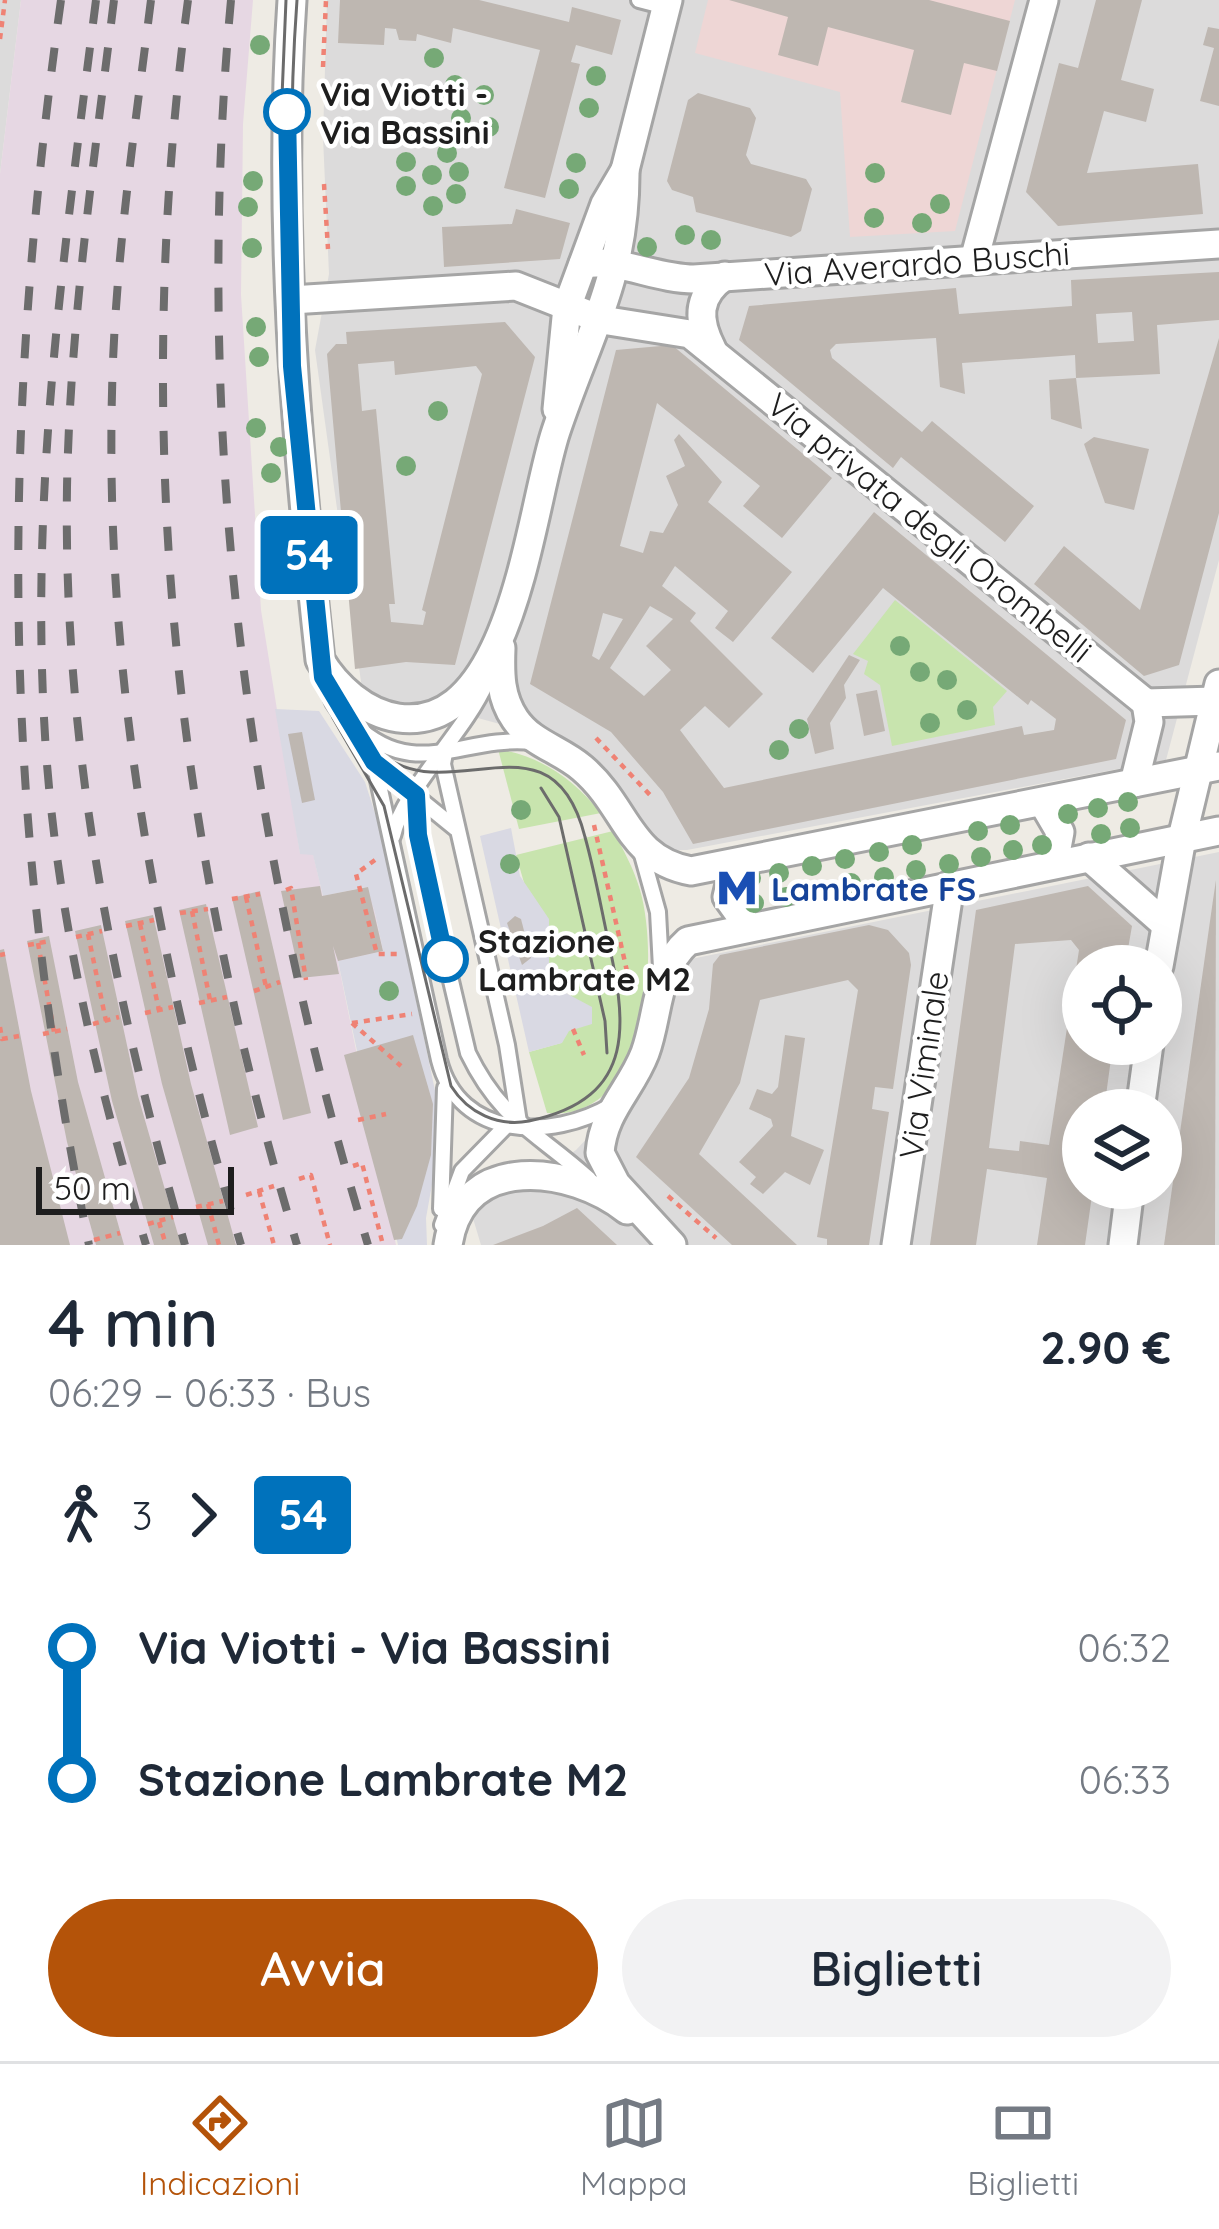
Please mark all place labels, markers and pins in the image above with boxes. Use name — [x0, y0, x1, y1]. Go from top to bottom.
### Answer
place label: Via Viotti - Via Bassini — [320, 73, 490, 152]
marker: Via Viotti - Via Bassini — [265, 90, 309, 134]
metro station icon: Lambrate FS — [714, 865, 760, 911]
place label: Lambrate FS — [771, 868, 976, 909]
place label: Stazione Lambrate M2 — [478, 920, 691, 999]
marker: Stazione Lambrate M2 — [423, 937, 467, 981]

